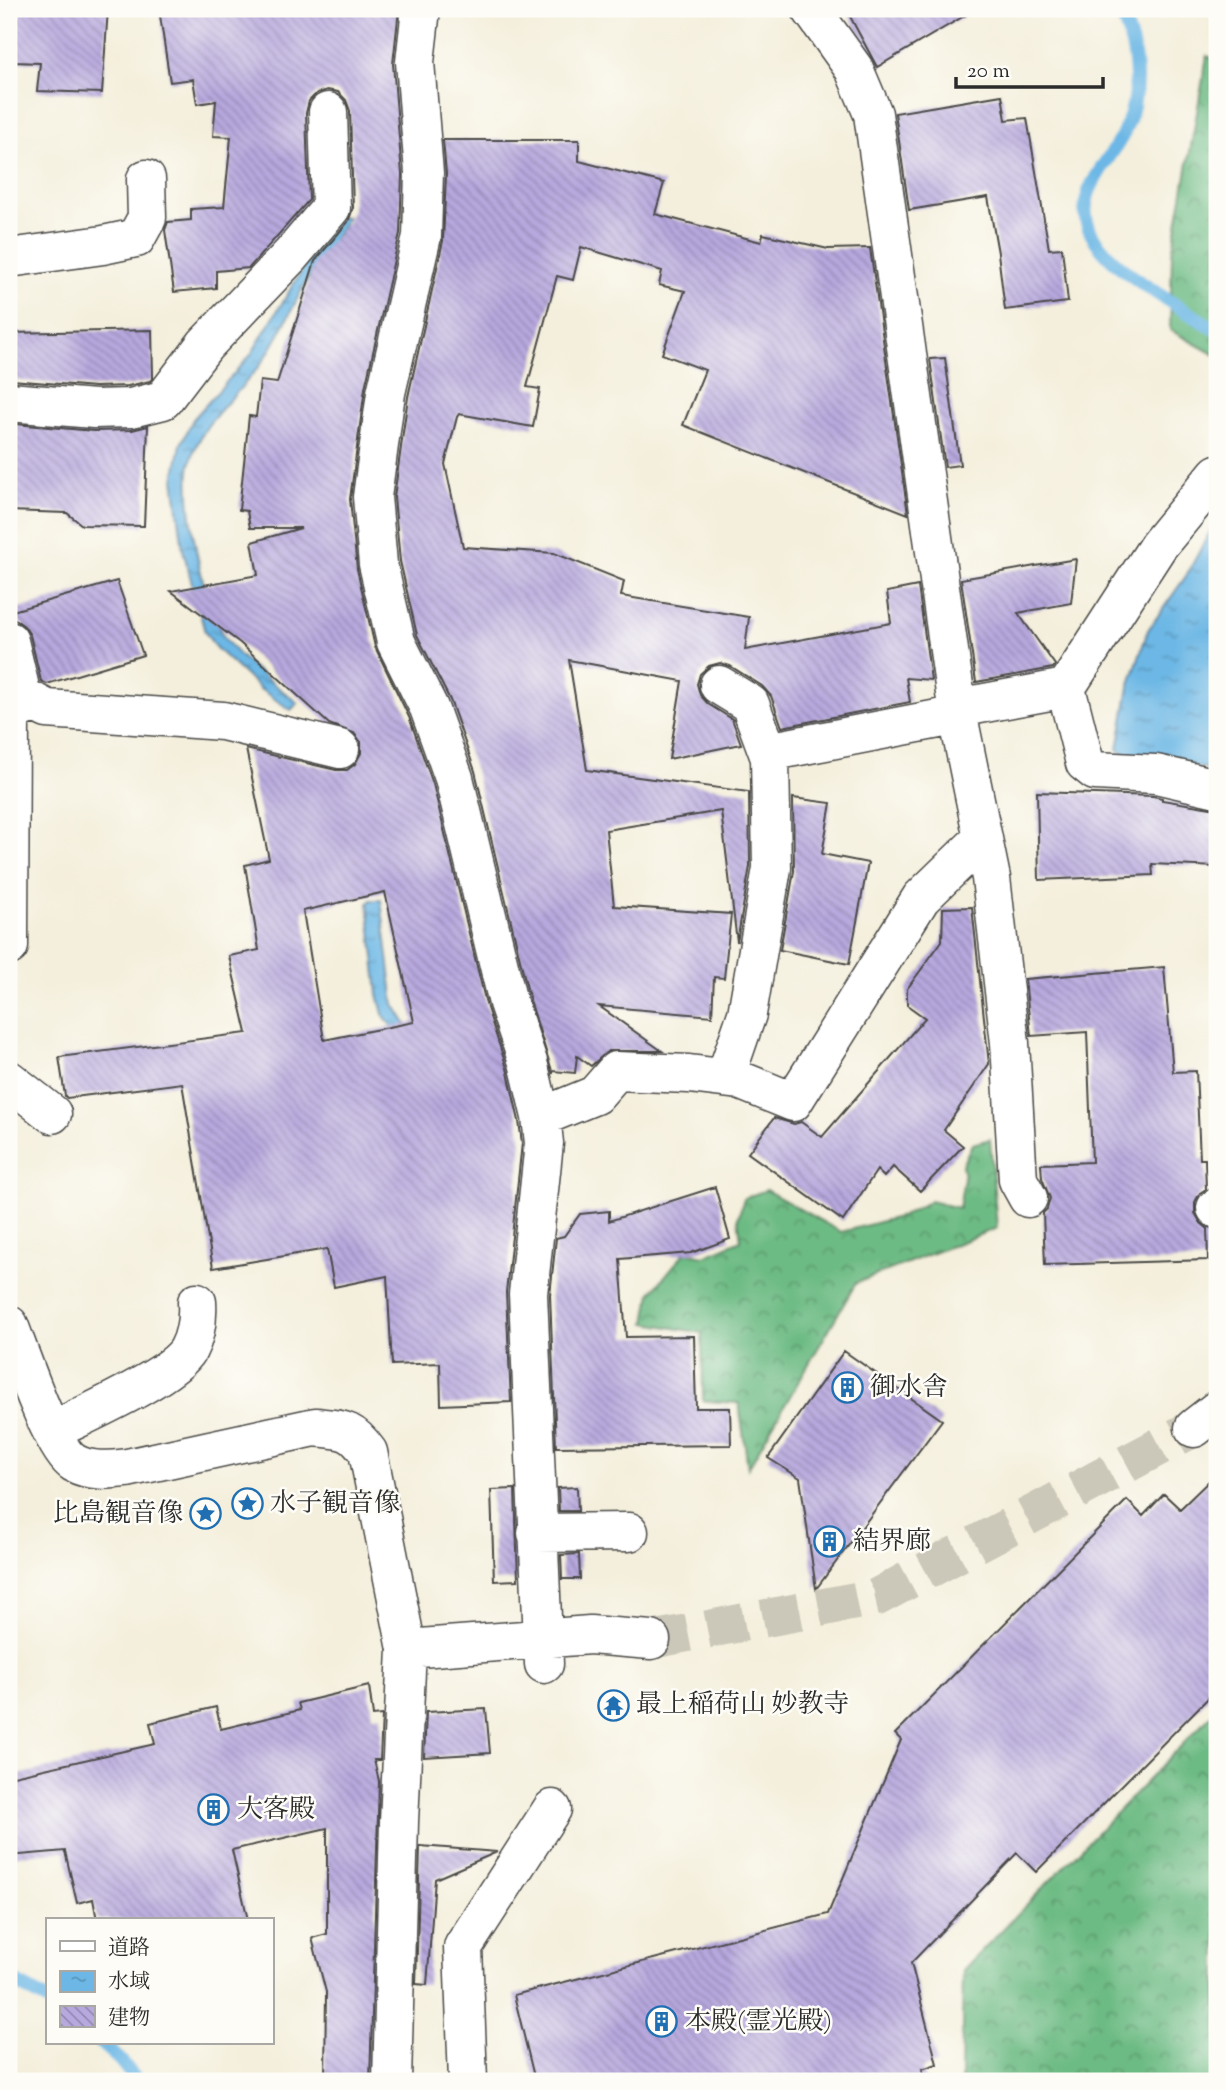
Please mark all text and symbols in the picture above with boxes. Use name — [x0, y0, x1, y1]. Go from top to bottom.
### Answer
scale bar — [956, 46, 1104, 90]
text: 20 m — [967, 57, 1010, 87]
place label: 御水舎 — [870, 1370, 948, 1407]
building icon: 御水舎 — [830, 1371, 864, 1405]
place label: 水子観音像 — [270, 1486, 400, 1523]
place icon: 水子観音像 — [230, 1487, 264, 1521]
place label: 比島観音像 — [53, 1496, 183, 1533]
place icon: 比島観音像 — [189, 1497, 223, 1531]
place label: 結界廊 — [853, 1524, 931, 1561]
building icon: 結界廊 — [813, 1525, 847, 1559]
place label: 最上稲荷山 妙教寺 — [636, 1687, 850, 1724]
temple icon: 最上稲荷山 妙教寺 — [596, 1688, 630, 1722]
place label: 大客殿 — [237, 1792, 315, 1829]
building icon: 大客殿 — [197, 1793, 231, 1827]
legend — [46, 1918, 273, 2044]
text: 道路 — [108, 1934, 150, 1964]
text: 水域 — [108, 1968, 150, 1998]
text: 建物 — [108, 2004, 150, 2034]
place label: 本殿(霊光殿) — [685, 2004, 832, 2041]
building icon: 本殿(霊光殿) — [645, 2005, 679, 2039]

